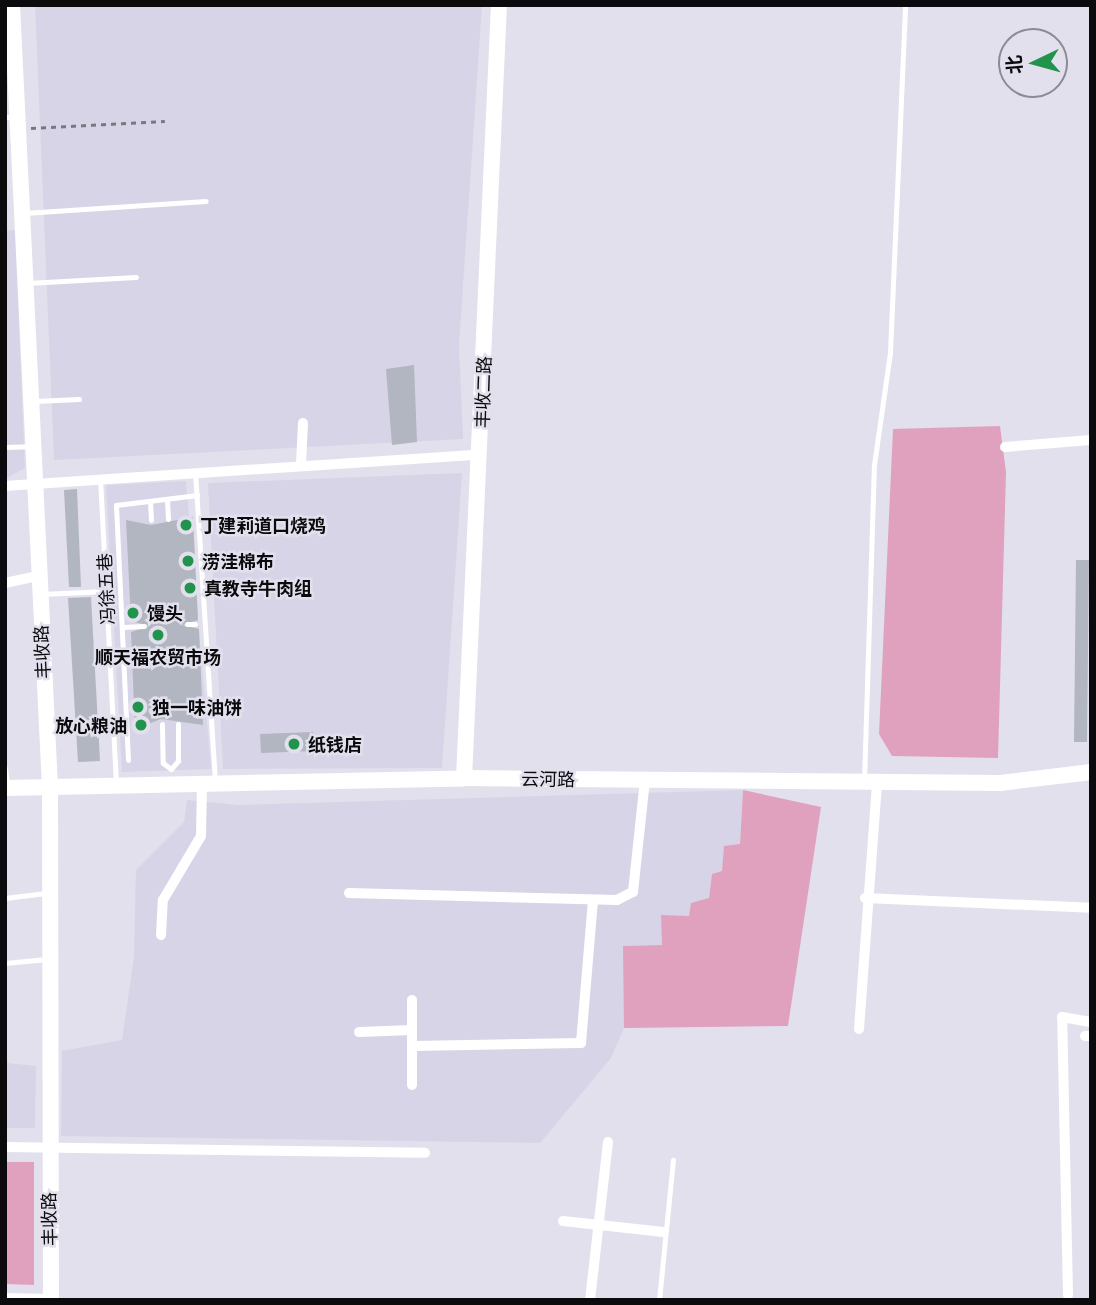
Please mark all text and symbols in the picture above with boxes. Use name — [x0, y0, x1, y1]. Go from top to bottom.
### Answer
north arrow — [998, 28, 1068, 98]
text: 北 — [1000, 54, 1028, 75]
street label: 丰收二路 — [471, 356, 495, 428]
place label: 丁建莉道口烧鸡 — [200, 514, 326, 536]
marker: 丁建莉道口烧鸡 — [178, 517, 194, 533]
place label: 涝洼棉布 — [202, 550, 274, 572]
street label: 冯徐五巷 — [93, 552, 119, 626]
marker: 涝洼棉布 — [180, 553, 196, 569]
place label: 真教寺牛肉组 — [204, 577, 312, 599]
marker: 真教寺牛肉组 — [182, 580, 198, 596]
place label: 馒头 — [147, 602, 183, 624]
marker: 馒头 — [125, 605, 141, 621]
street label: 丰收路 — [30, 624, 54, 680]
marker: 顺天福农贸市场 — [150, 627, 166, 643]
place label: 顺天福农贸市场 — [95, 646, 221, 668]
place label: 独一味油饼 — [152, 696, 242, 718]
marker: 独一味油饼 — [130, 699, 146, 715]
place label: 放心粮油 — [55, 714, 127, 736]
marker: 放心粮油 — [133, 717, 149, 733]
place label: 纸钱店 — [308, 733, 362, 755]
marker: 纸钱店 — [286, 736, 302, 752]
street label: 云河路 — [521, 768, 575, 790]
street label: 丰收路 — [38, 1192, 60, 1246]

